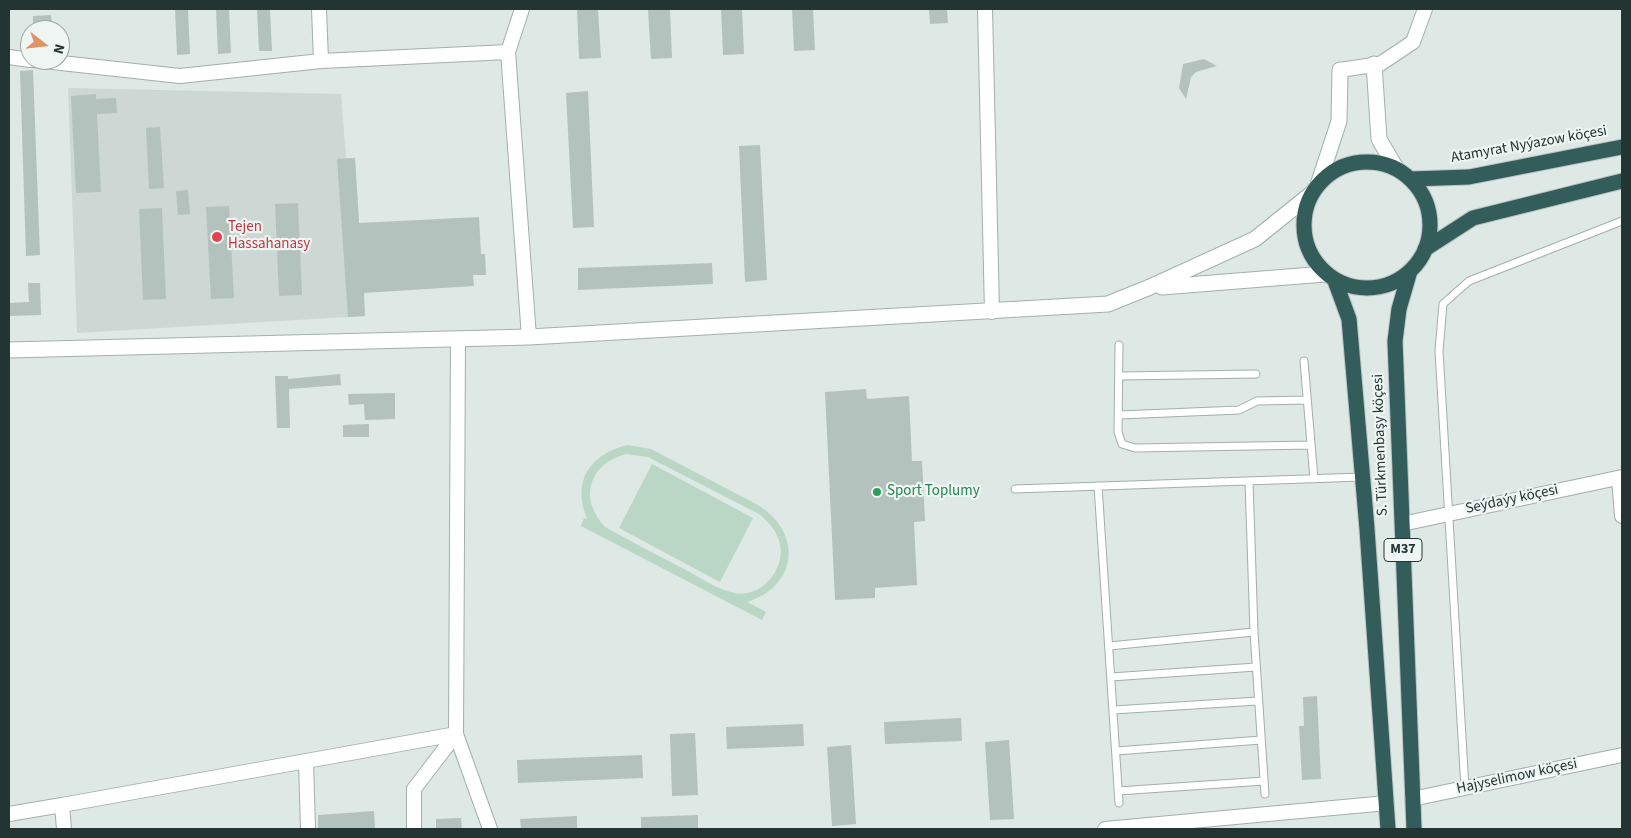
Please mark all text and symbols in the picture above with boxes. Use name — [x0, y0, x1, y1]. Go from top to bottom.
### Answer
north arrow — [20, 20, 70, 70]
text: N — [48, 42, 69, 56]
street label: Atamyrat Nyýazow köçesi — [1450, 122, 1608, 168]
place label: Tejen Hassahanasy — [228, 219, 310, 254]
marker: Tejen Hassahanasy — [210, 230, 224, 244]
street label: S. Türkmenbaşy köçesi — [1370, 374, 1392, 516]
street label: Seýdaýy köçesi — [1464, 481, 1560, 519]
place label: Sport Toplumy — [887, 483, 980, 501]
marker: Sport Toplumy — [871, 486, 883, 498]
road number: M37 — [1384, 538, 1422, 562]
street label: Hajyselimow köçesi — [1455, 755, 1579, 799]

